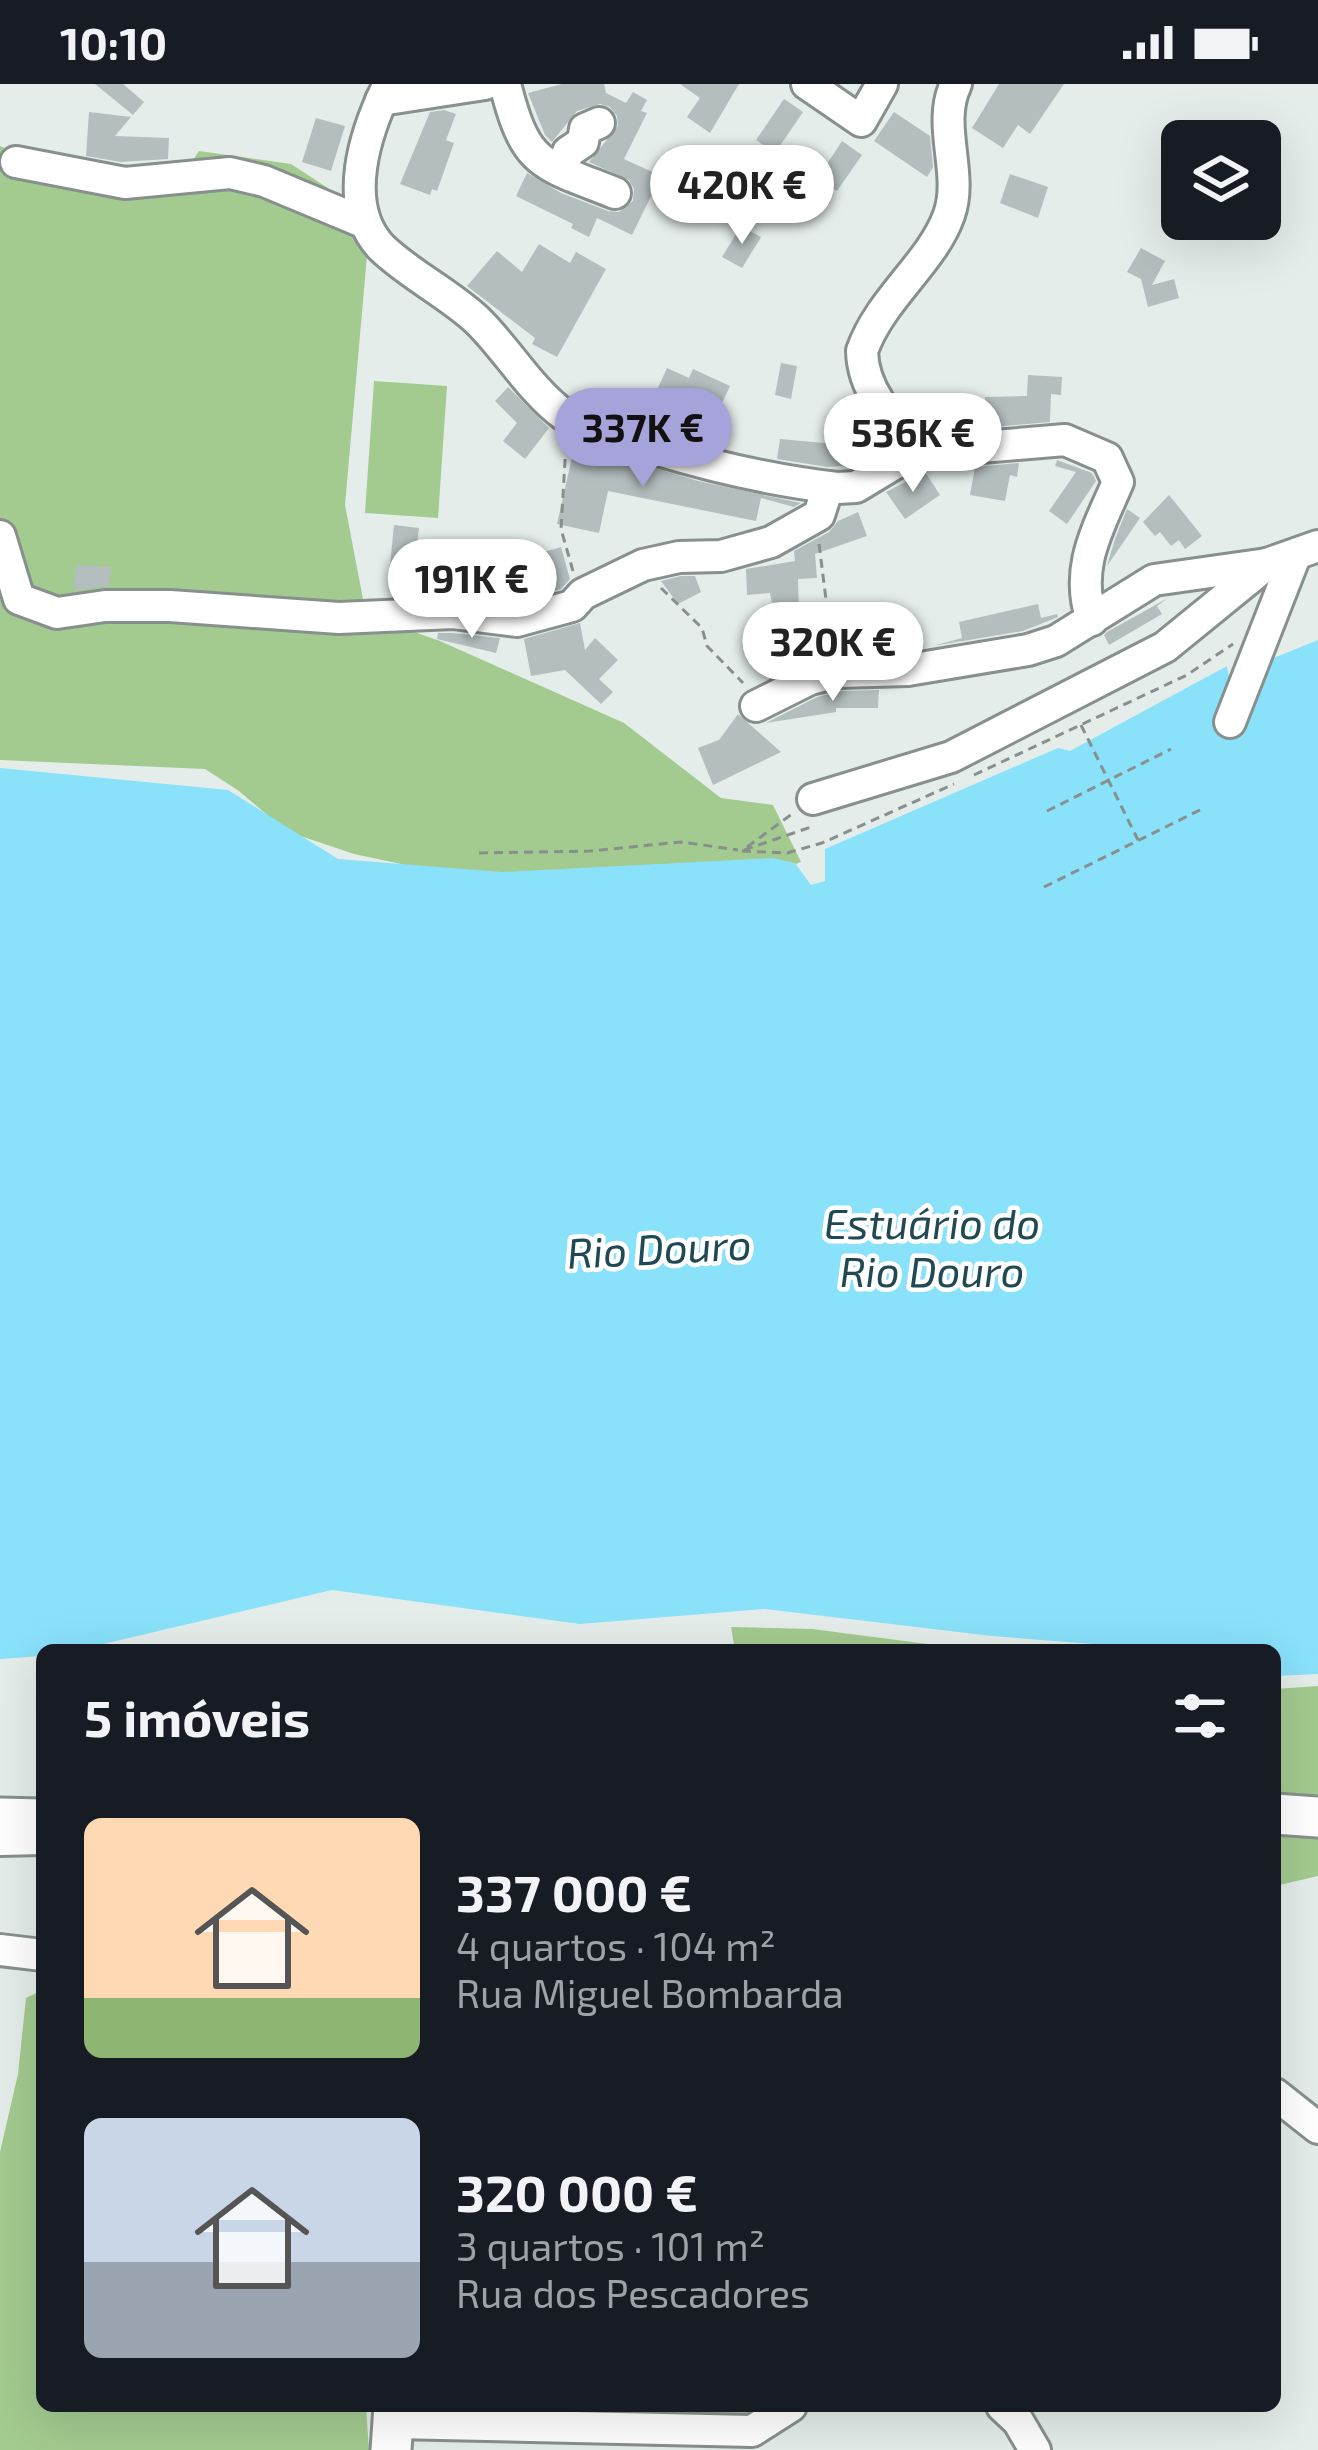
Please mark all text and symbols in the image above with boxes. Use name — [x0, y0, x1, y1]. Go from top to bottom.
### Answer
text: 10:10 — [60, 15, 167, 69]
map controls — [1161, 120, 1281, 240]
button: layers — [1161, 120, 1281, 240]
pin: 420K € — [644, 145, 840, 247]
text: 420K € — [677, 160, 807, 207]
pin: 337K € — [545, 388, 741, 490]
pin: 536K € — [815, 393, 1011, 495]
text: 337K € — [582, 403, 704, 450]
text: 536K € — [851, 408, 975, 455]
pin: 191K € — [374, 539, 570, 641]
text: 191K € — [415, 554, 529, 601]
pin: 320K € — [735, 602, 931, 704]
text: 320K € — [769, 617, 897, 664]
water label: Estuário do Rio Douro — [824, 1197, 1040, 1295]
water label: Rio Douro — [565, 1217, 753, 1277]
icon: filters — [1167, 1683, 1233, 1749]
text: 5 imóveis — [84, 1686, 310, 1747]
text: 337 000 € — [456, 1861, 692, 1922]
icon: home — [180, 1866, 324, 2010]
text: 4 quartos · 104 m² — [456, 1922, 776, 1969]
text: Rua Miguel Bombarda — [456, 1969, 844, 2016]
text: 320 000 € — [456, 2161, 698, 2222]
icon: home — [180, 2166, 324, 2310]
text: 3 quartos · 101 m² — [456, 2222, 765, 2269]
text: Rua dos Pescadores — [456, 2269, 810, 2316]

